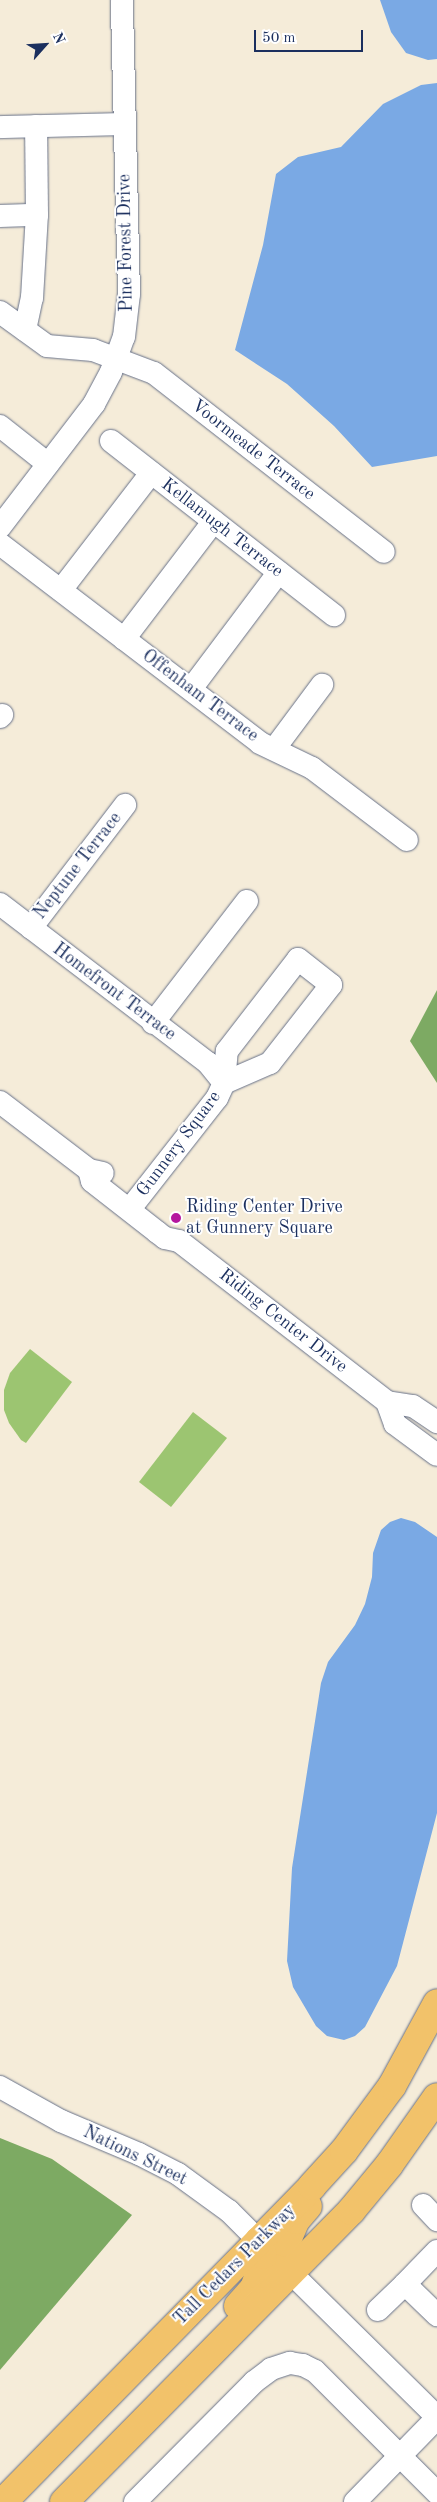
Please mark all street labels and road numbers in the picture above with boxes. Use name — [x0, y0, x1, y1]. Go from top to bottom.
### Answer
street label: Pine Forest Drive — [114, 174, 138, 312]
street label: Voormeade Terrace — [187, 395, 319, 505]
street label: Kellamugh Terrace — [157, 474, 287, 582]
street label: Offenham Terrace — [138, 645, 262, 747]
street label: Neptune Terrace — [29, 808, 127, 924]
street label: Homefront Terrace — [48, 939, 180, 1045]
street label: Gunnery Square — [132, 1087, 226, 1201]
street label: Riding Center Drive — [215, 1264, 351, 1378]
street label: Nations Street — [79, 2122, 191, 2190]
street label: Tall Cedars Parkway — [170, 2200, 300, 2330]

